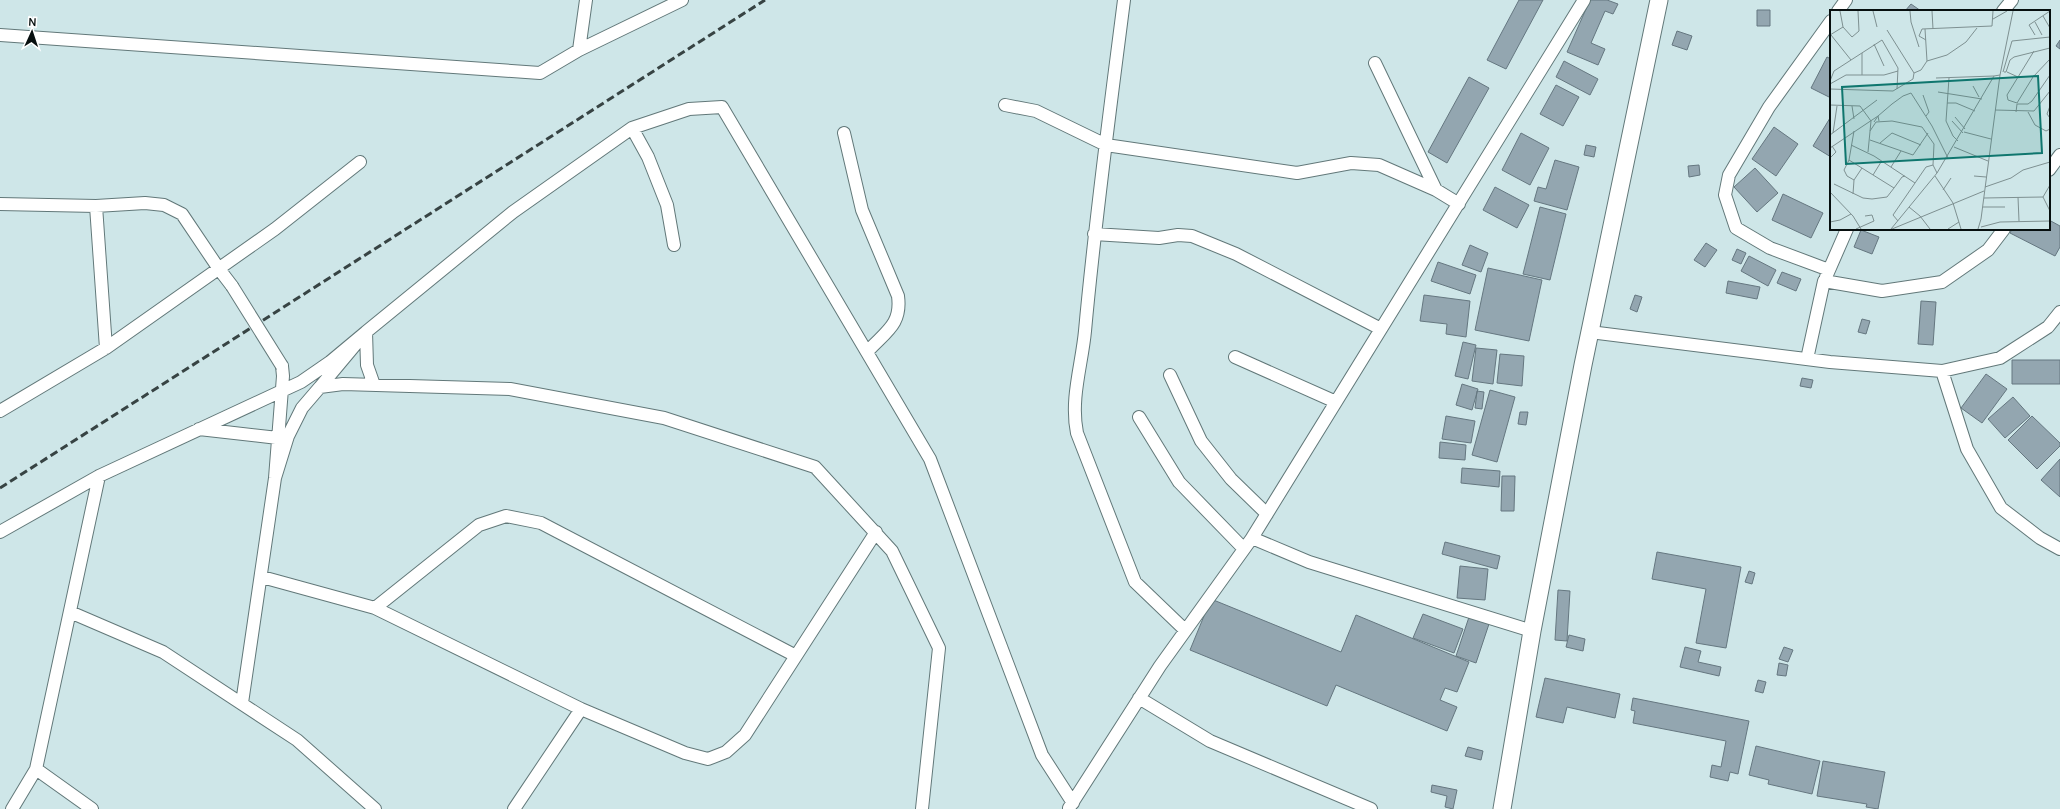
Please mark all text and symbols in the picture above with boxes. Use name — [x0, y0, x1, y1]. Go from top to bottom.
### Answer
inset map — [1830, 10, 2050, 230]
north arrow — [12, 12, 52, 52]
text: N — [28, 14, 37, 29]

